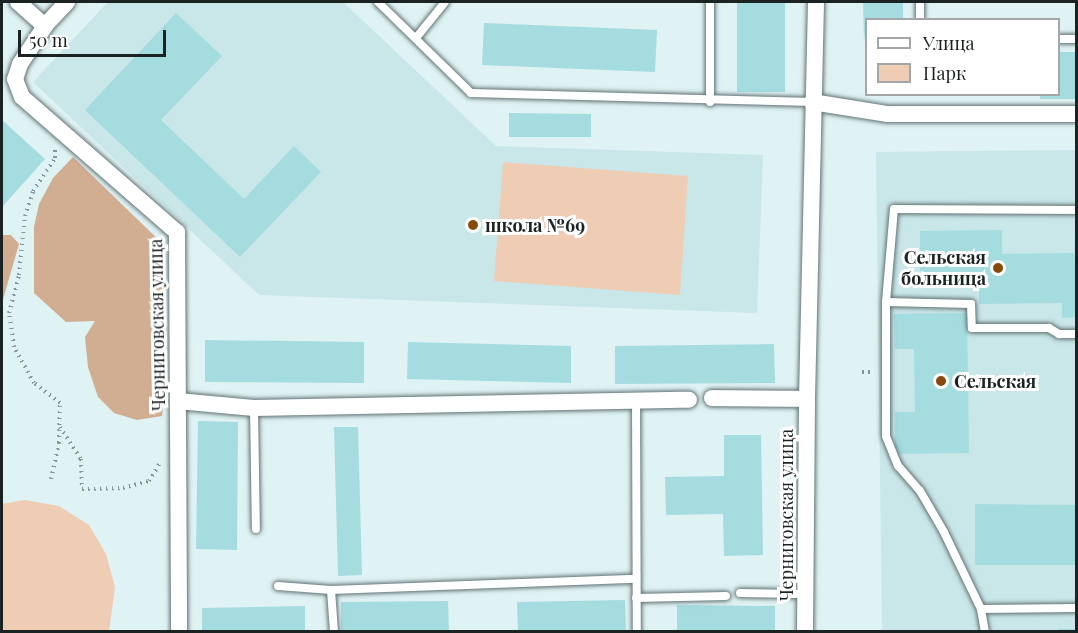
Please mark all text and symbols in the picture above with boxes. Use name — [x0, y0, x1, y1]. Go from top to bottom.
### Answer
scale bar — [21, 18, 170, 56]
legend — [865, 18, 1060, 96]
text: 50 m — [29, 28, 68, 52]
text: Улица — [923, 31, 974, 55]
text: Парк — [923, 61, 966, 85]
place label: школа №69 — [485, 214, 585, 236]
marker: школа №69 — [466, 218, 480, 232]
street label: Черниговская улица — [145, 239, 169, 411]
place label: Сельская больница — [901, 247, 986, 290]
marker: Сельская больница — [991, 261, 1005, 275]
place label: Сельская — [954, 370, 1036, 392]
marker: Сельская — [932, 372, 950, 390]
street label: Черниговская улица — [775, 429, 797, 601]

